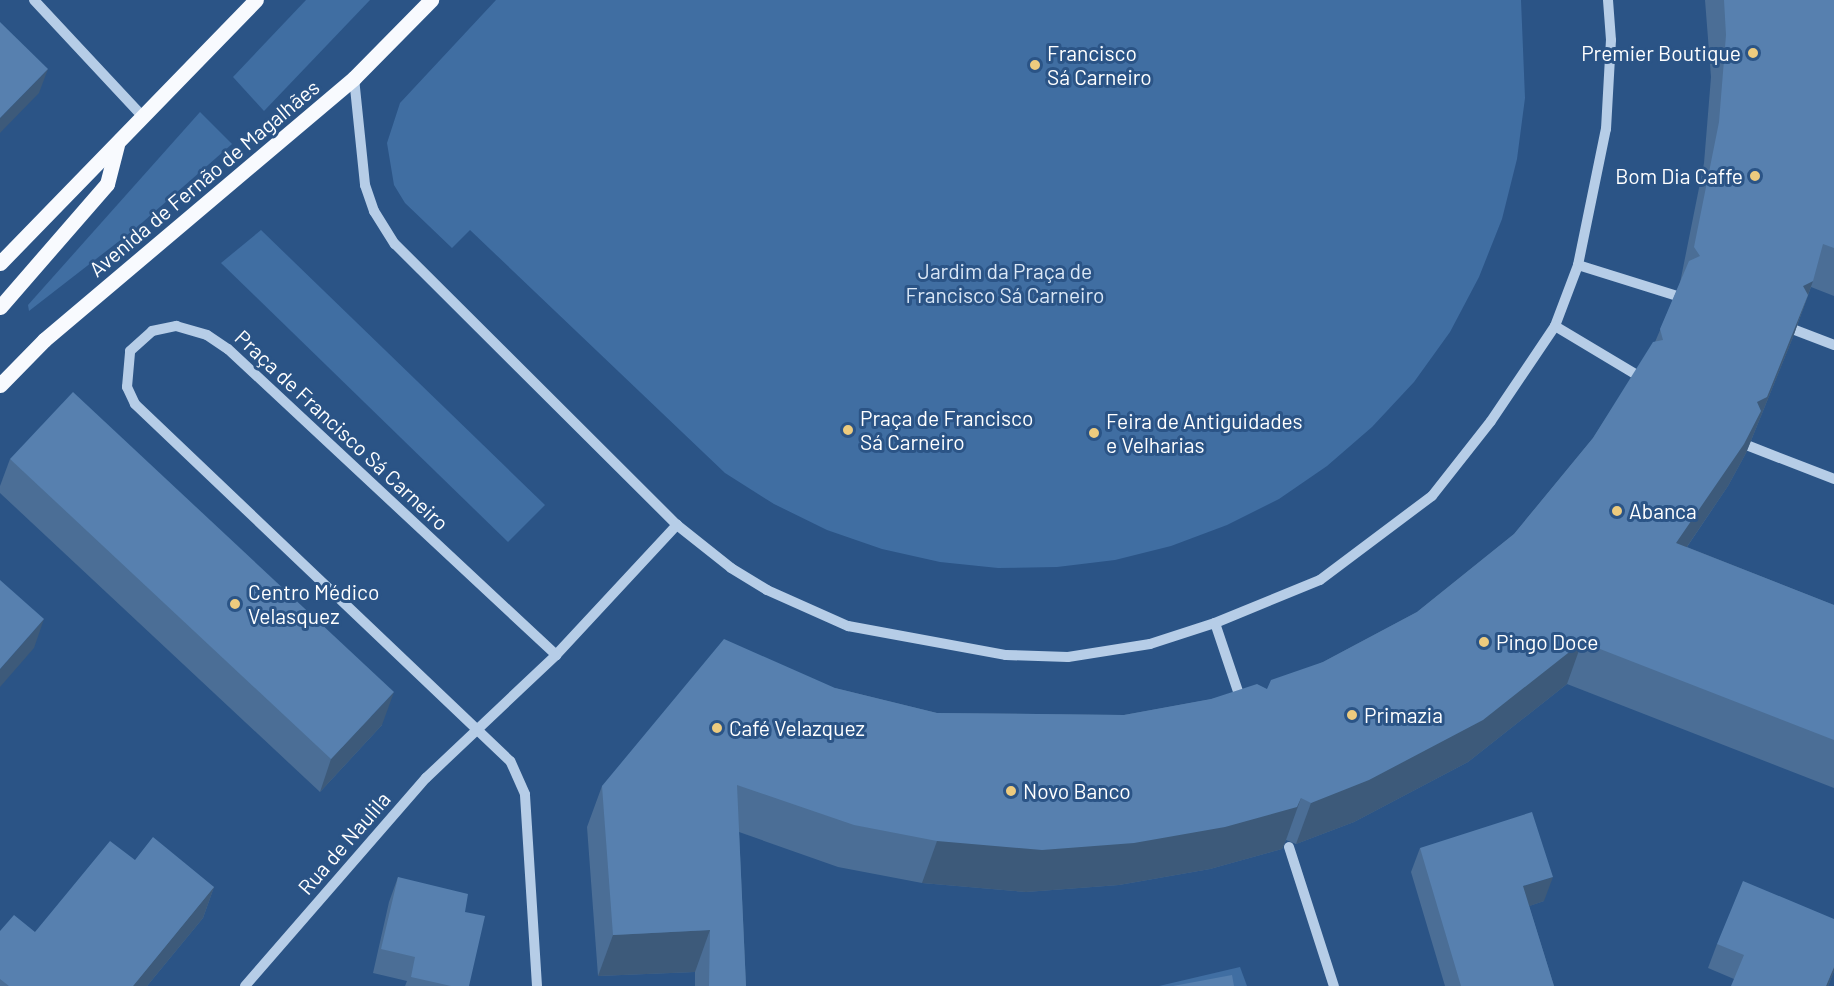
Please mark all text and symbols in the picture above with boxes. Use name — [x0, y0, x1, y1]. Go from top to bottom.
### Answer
place label: Francisco Sá Carneiro — [1047, 40, 1152, 90]
place label: Premier Boutique — [1581, 40, 1741, 66]
marker: Premier Boutique — [1746, 46, 1760, 60]
marker: Francisco Sá Carneiro — [1028, 58, 1042, 72]
street label: Avenida de Fernão de Magalhães — [84, 74, 324, 282]
place label: Bom Dia Caffe — [1615, 163, 1743, 189]
marker: Bom Dia Caffe — [1748, 169, 1762, 183]
park label: Jardim da Praça de Francisco Sá Carneiro — [906, 258, 1104, 308]
street label: Praça de Francisco Sá Carneiro — [230, 325, 454, 535]
place label: Praça de Francisco Sá Carneiro — [860, 405, 1033, 455]
place label: Feira de Antiguidades e Velharias — [1106, 408, 1303, 458]
marker: Praça de Francisco Sá Carneiro — [841, 423, 855, 437]
marker: Feira de Antiguidades e Velharias — [1087, 426, 1101, 440]
place label: Abanca — [1629, 498, 1697, 524]
marker: Abanca — [1610, 504, 1624, 518]
place label: Centro Médico Velasquez — [248, 579, 379, 629]
marker: Centro Médico Velasquez — [226, 595, 244, 613]
place label: Pingo Doce — [1496, 629, 1598, 655]
marker: Pingo Doce — [1477, 635, 1491, 649]
place label: Primazia — [1364, 702, 1443, 728]
marker: Primazia — [1345, 708, 1359, 722]
place label: Café Velazquez — [729, 715, 865, 741]
marker: Café Velazquez — [710, 721, 724, 735]
place label: Novo Banco — [1023, 778, 1131, 804]
marker: Novo Banco — [1004, 784, 1018, 798]
street label: Rua de Naulila — [293, 786, 395, 900]

